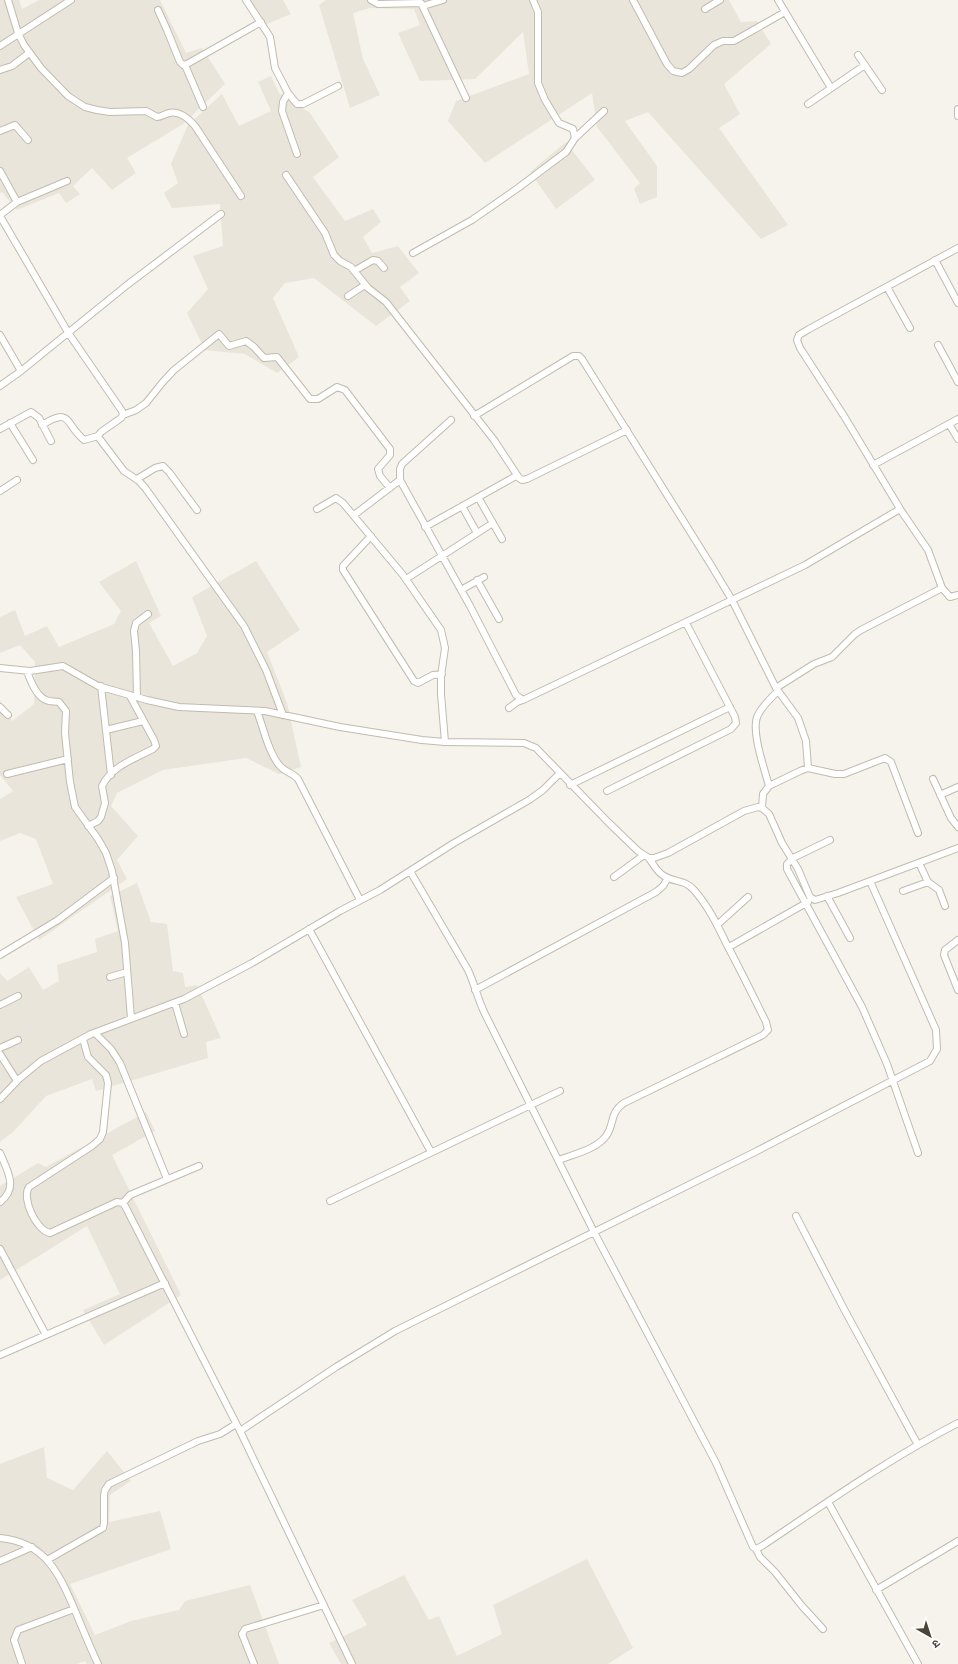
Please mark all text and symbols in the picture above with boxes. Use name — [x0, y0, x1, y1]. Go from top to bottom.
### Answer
north arrow — [910, 1616, 950, 1656]
text: उ — [930, 1637, 943, 1651]

